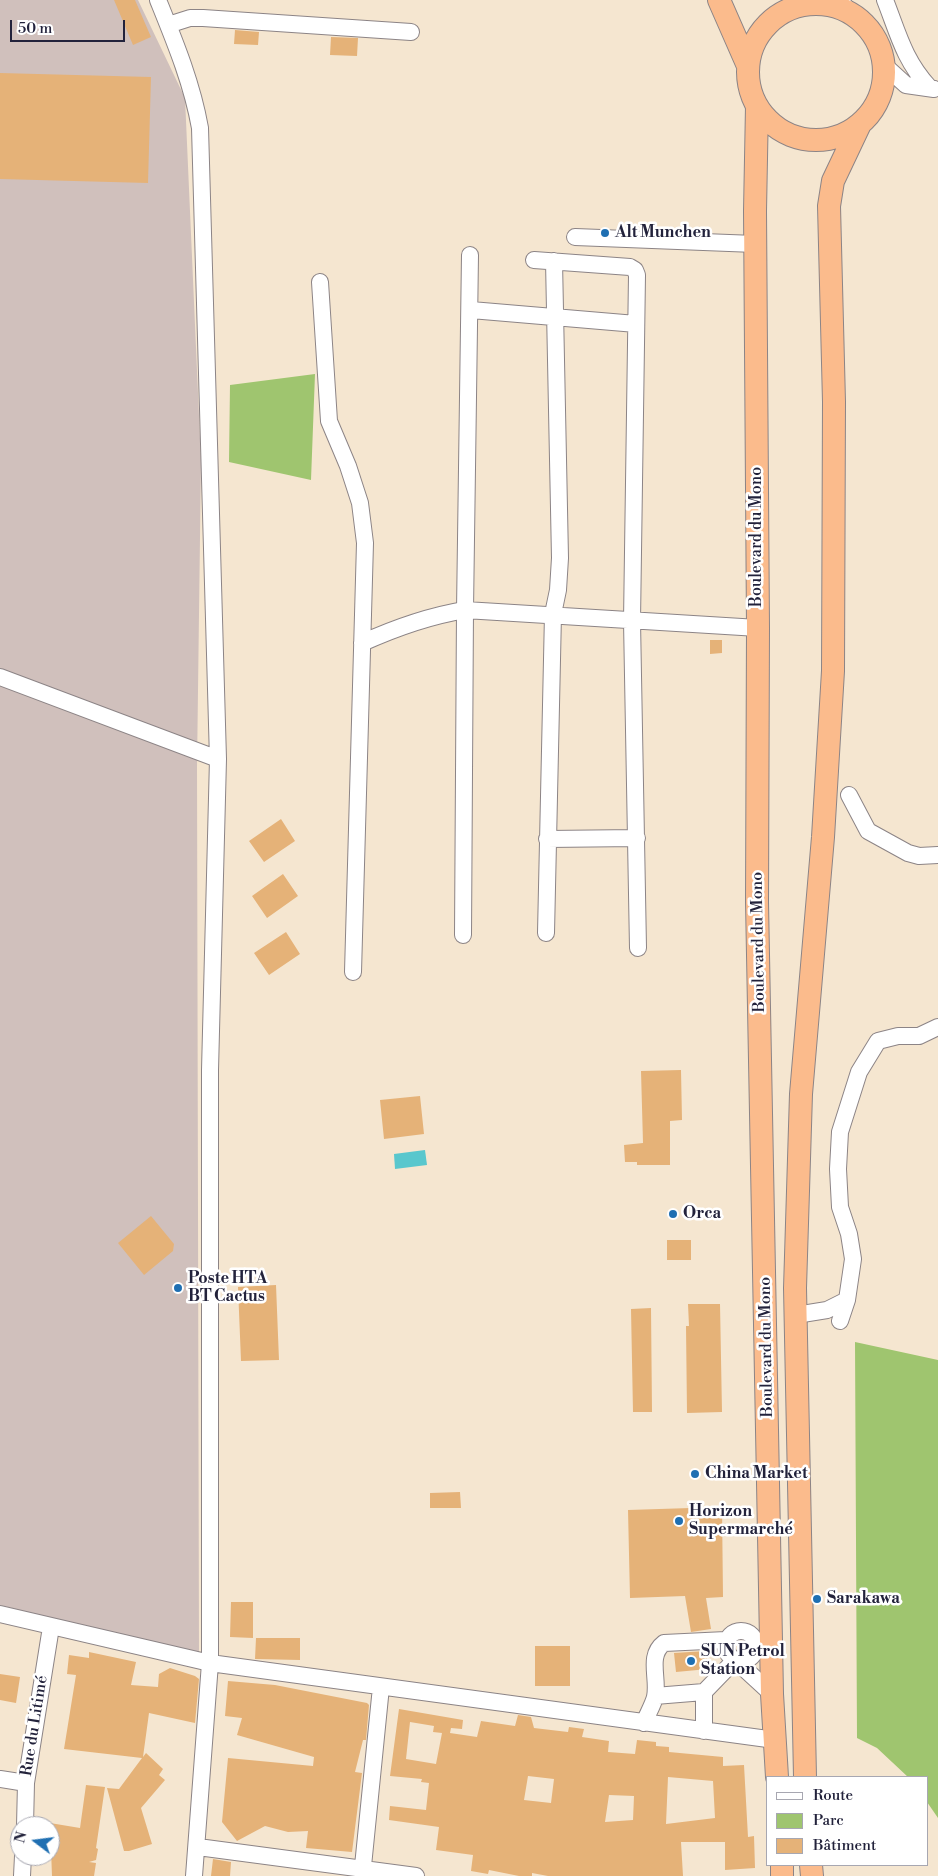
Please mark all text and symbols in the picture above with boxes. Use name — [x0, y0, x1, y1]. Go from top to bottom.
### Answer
scale bar — [12, 10, 128, 42]
text: 50 m — [18, 19, 52, 38]
place label: Alt Munchen — [615, 223, 711, 243]
marker: Alt Munchen — [599, 227, 611, 239]
street label: Boulevard du Mono — [747, 467, 767, 607]
street label: Boulevard du Mono — [748, 872, 770, 1012]
place label: Orca — [683, 1204, 721, 1224]
marker: Orca — [667, 1208, 679, 1220]
place label: Poste HTA BT Cactus — [188, 1269, 267, 1307]
street label: Boulevard du Mono — [756, 1277, 778, 1417]
marker: Poste HTA BT Cactus — [172, 1282, 184, 1294]
place label: China Market — [705, 1464, 808, 1484]
marker: China Market — [689, 1468, 701, 1480]
place label: Horizon Supermarché — [689, 1502, 793, 1540]
marker: Horizon Supermarché — [673, 1515, 685, 1527]
place label: Sarakawa — [827, 1589, 900, 1609]
marker: Sarakawa — [811, 1593, 823, 1605]
place label: SUN Petrol Station — [701, 1642, 785, 1680]
marker: SUN Petrol Station — [685, 1655, 697, 1667]
street label: Rue du Litimé — [18, 1674, 52, 1778]
legend — [766, 1776, 928, 1866]
text: Route — [813, 1786, 853, 1805]
text: Parc — [813, 1811, 844, 1830]
north arrow — [10, 1816, 60, 1866]
text: N — [11, 1830, 32, 1845]
text: Bâtiment — [813, 1836, 876, 1855]

